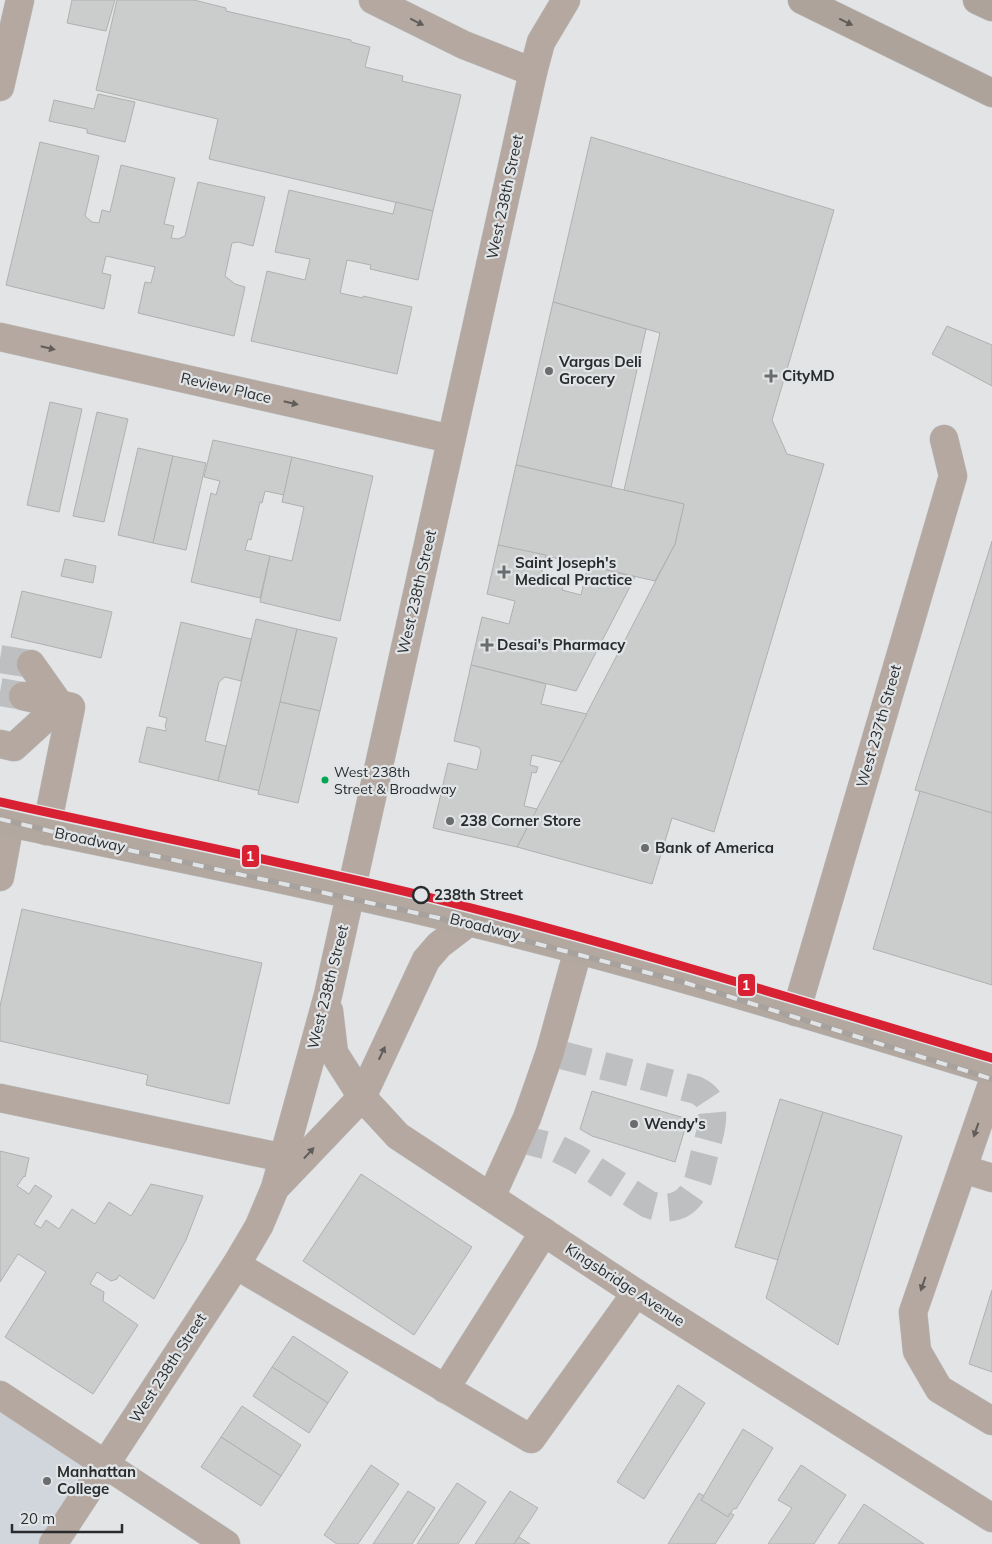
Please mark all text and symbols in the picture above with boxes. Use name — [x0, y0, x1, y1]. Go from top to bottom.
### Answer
one-way arrow — [410, 18, 424, 26]
one-way arrow — [839, 18, 853, 26]
street label: West 238th Street — [482, 133, 527, 261]
one-way arrow — [40, 344, 55, 352]
place label: Vargas Deli Grocery — [558, 352, 642, 388]
marker: Vargas Deli Grocery — [543, 365, 555, 377]
place label: CityMD — [782, 366, 835, 385]
street label: Review Place — [179, 368, 273, 407]
marker: CityMD — [764, 369, 778, 383]
one-way arrow — [284, 399, 299, 407]
street label: West 238th Street — [393, 528, 440, 656]
place label: Saint Joseph's Medical Practice — [515, 553, 632, 589]
marker: Saint Joseph's Medical Practice — [497, 565, 511, 579]
place label: Desai's Pharmacy — [497, 635, 626, 654]
marker: Desai's Pharmacy — [481, 639, 493, 651]
street label: West 237th Street — [852, 662, 905, 789]
place label: West 238th Street & Broadway — [334, 763, 457, 798]
marker: West 238th Street & Broadway — [320, 775, 330, 785]
place label: 238 Corner Store — [460, 811, 581, 830]
marker: 238 Corner Store — [444, 815, 456, 827]
street label: Broadway — [53, 823, 127, 856]
place label: Bank of America — [655, 838, 774, 857]
marker: Bank of America — [639, 842, 651, 854]
line badge: 1 — [241, 844, 260, 868]
text: 1 — [246, 847, 254, 865]
place label: 238th Street — [434, 885, 523, 904]
marker: 238th Street — [412, 886, 430, 904]
street label: Broadway — [448, 909, 522, 944]
street label: West 238th Street — [303, 923, 352, 1051]
line badge: 1 — [737, 973, 756, 997]
text: 1 — [742, 976, 750, 994]
one-way arrow — [379, 1046, 387, 1060]
place label: Wendy's — [644, 1114, 706, 1133]
marker: Wendy's — [628, 1118, 640, 1130]
one-way arrow — [972, 1123, 980, 1138]
one-way arrow — [303, 1147, 315, 1159]
street label: Kingsbridge Avenue — [562, 1239, 689, 1330]
one-way arrow — [919, 1276, 926, 1291]
street label: West 238th Street — [125, 1309, 210, 1426]
place label: Manhattan College — [57, 1462, 136, 1498]
marker: Manhattan College — [41, 1475, 53, 1487]
scale bar — [12, 1502, 122, 1534]
text: 20 m — [20, 1509, 55, 1528]

